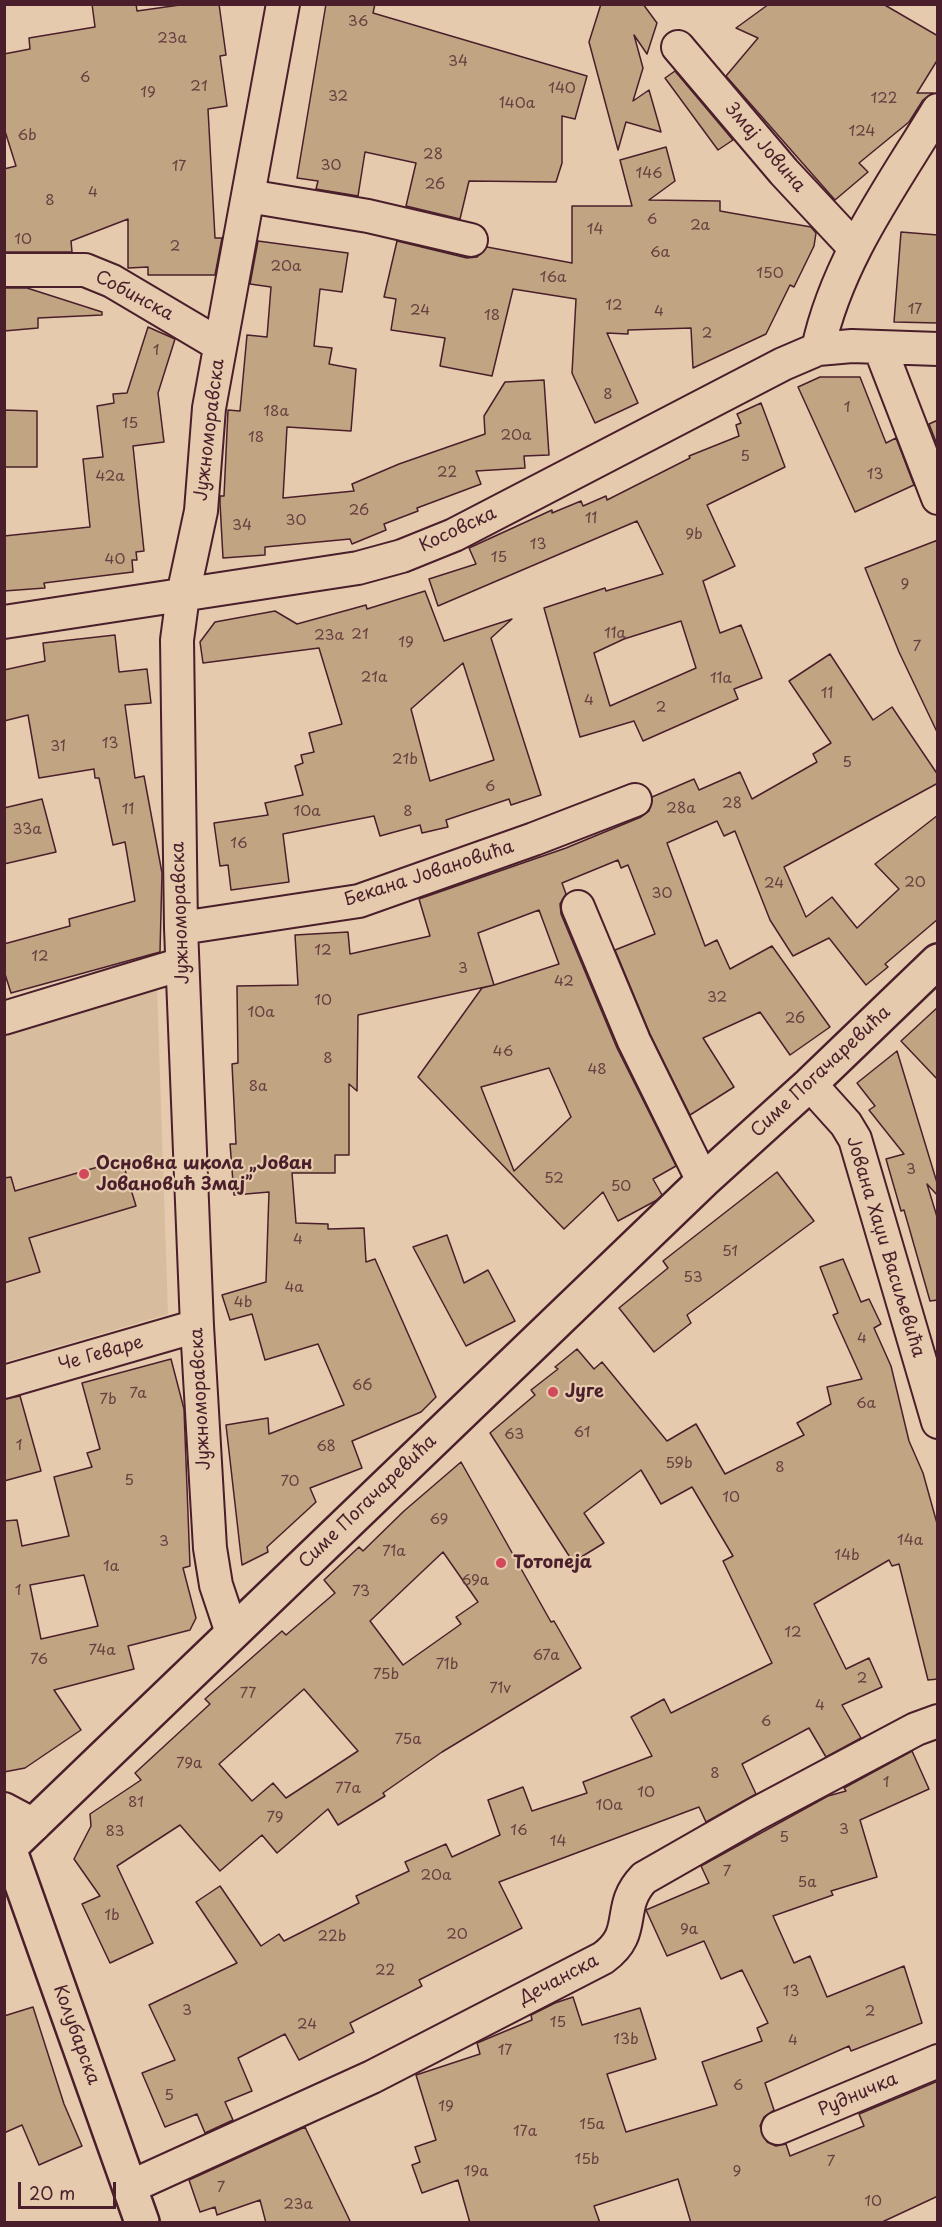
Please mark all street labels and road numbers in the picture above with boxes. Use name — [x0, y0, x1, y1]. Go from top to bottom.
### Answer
street label: Змај Јовина — [720, 99, 810, 197]
street label: Собинска — [91, 266, 177, 326]
street label: Јужноморавска — [191, 358, 229, 502]
street label: Косовска — [416, 503, 500, 557]
street label: Бекана Јовановића — [341, 836, 517, 912]
street label: Јужноморавска — [168, 841, 194, 985]
street label: Симе Погачаревића — [747, 1002, 895, 1142]
street label: Јована Хаџи Васиљевића — [841, 1134, 929, 1360]
street label: Јужноморавска — [186, 1327, 216, 1471]
street label: Че Геваре — [56, 1332, 146, 1376]
street label: Симе Погачаревића — [295, 1431, 441, 1573]
street label: Дечанска — [516, 1950, 602, 2010]
street label: Колубарска — [48, 1982, 104, 2088]
street label: Рудничка — [815, 2069, 901, 2121]

